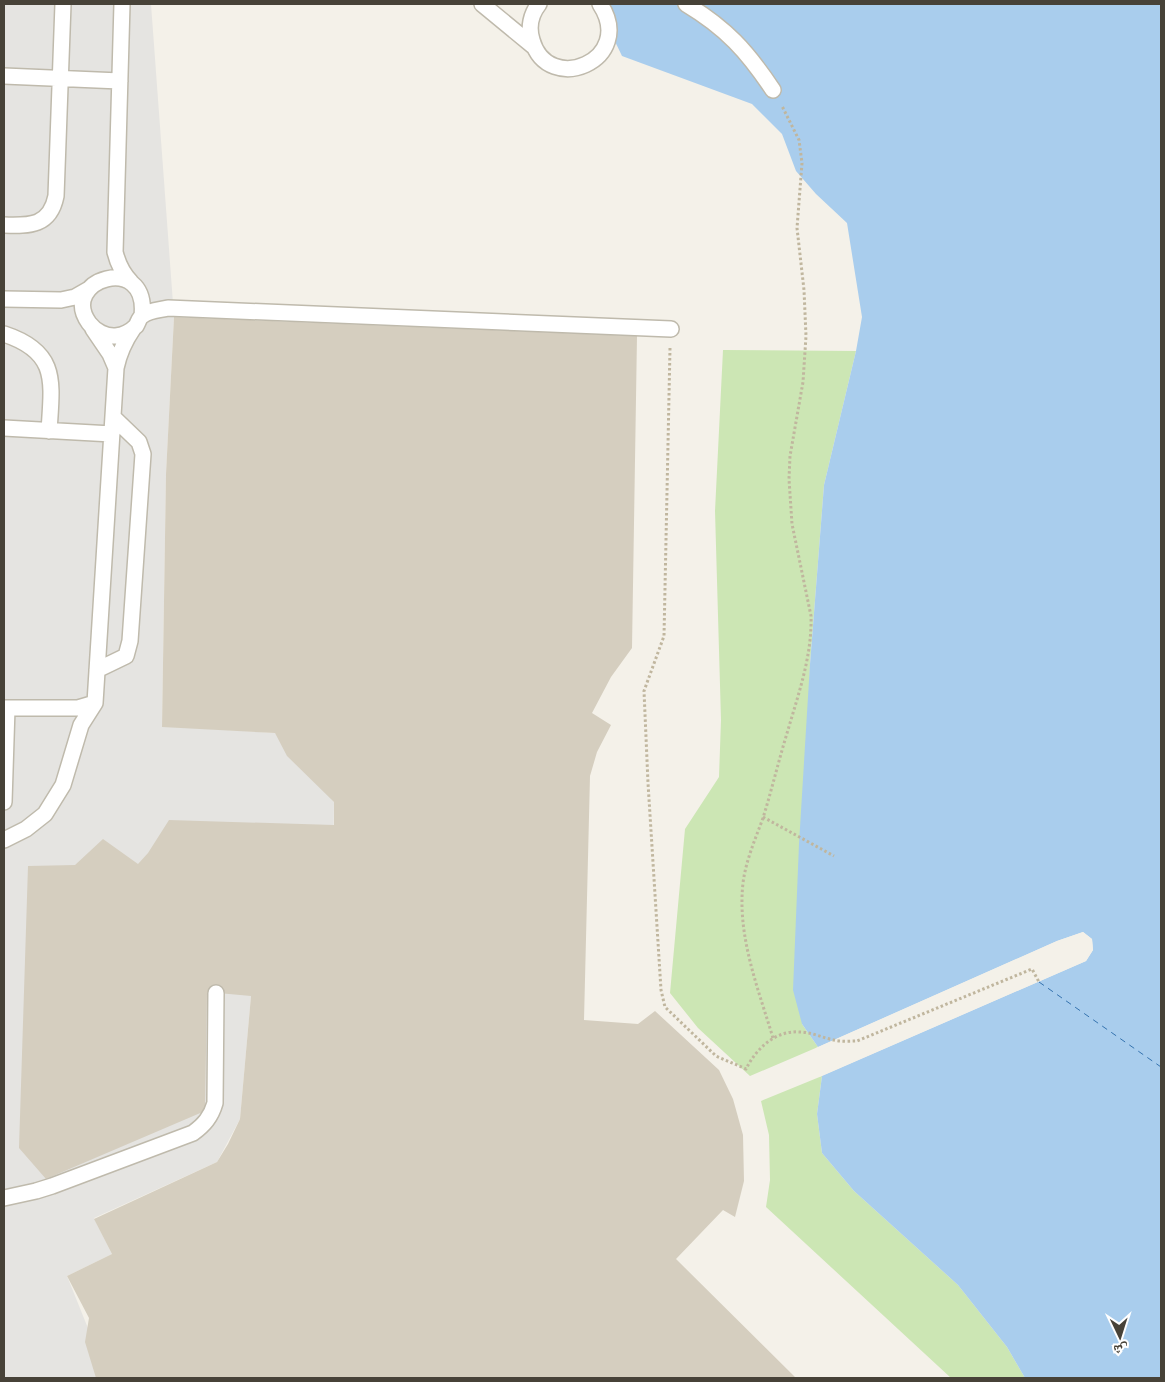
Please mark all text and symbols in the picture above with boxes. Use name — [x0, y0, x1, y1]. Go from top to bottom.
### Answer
north arrow — [1095, 1312, 1145, 1362]
text: ش — [1113, 1340, 1129, 1359]

